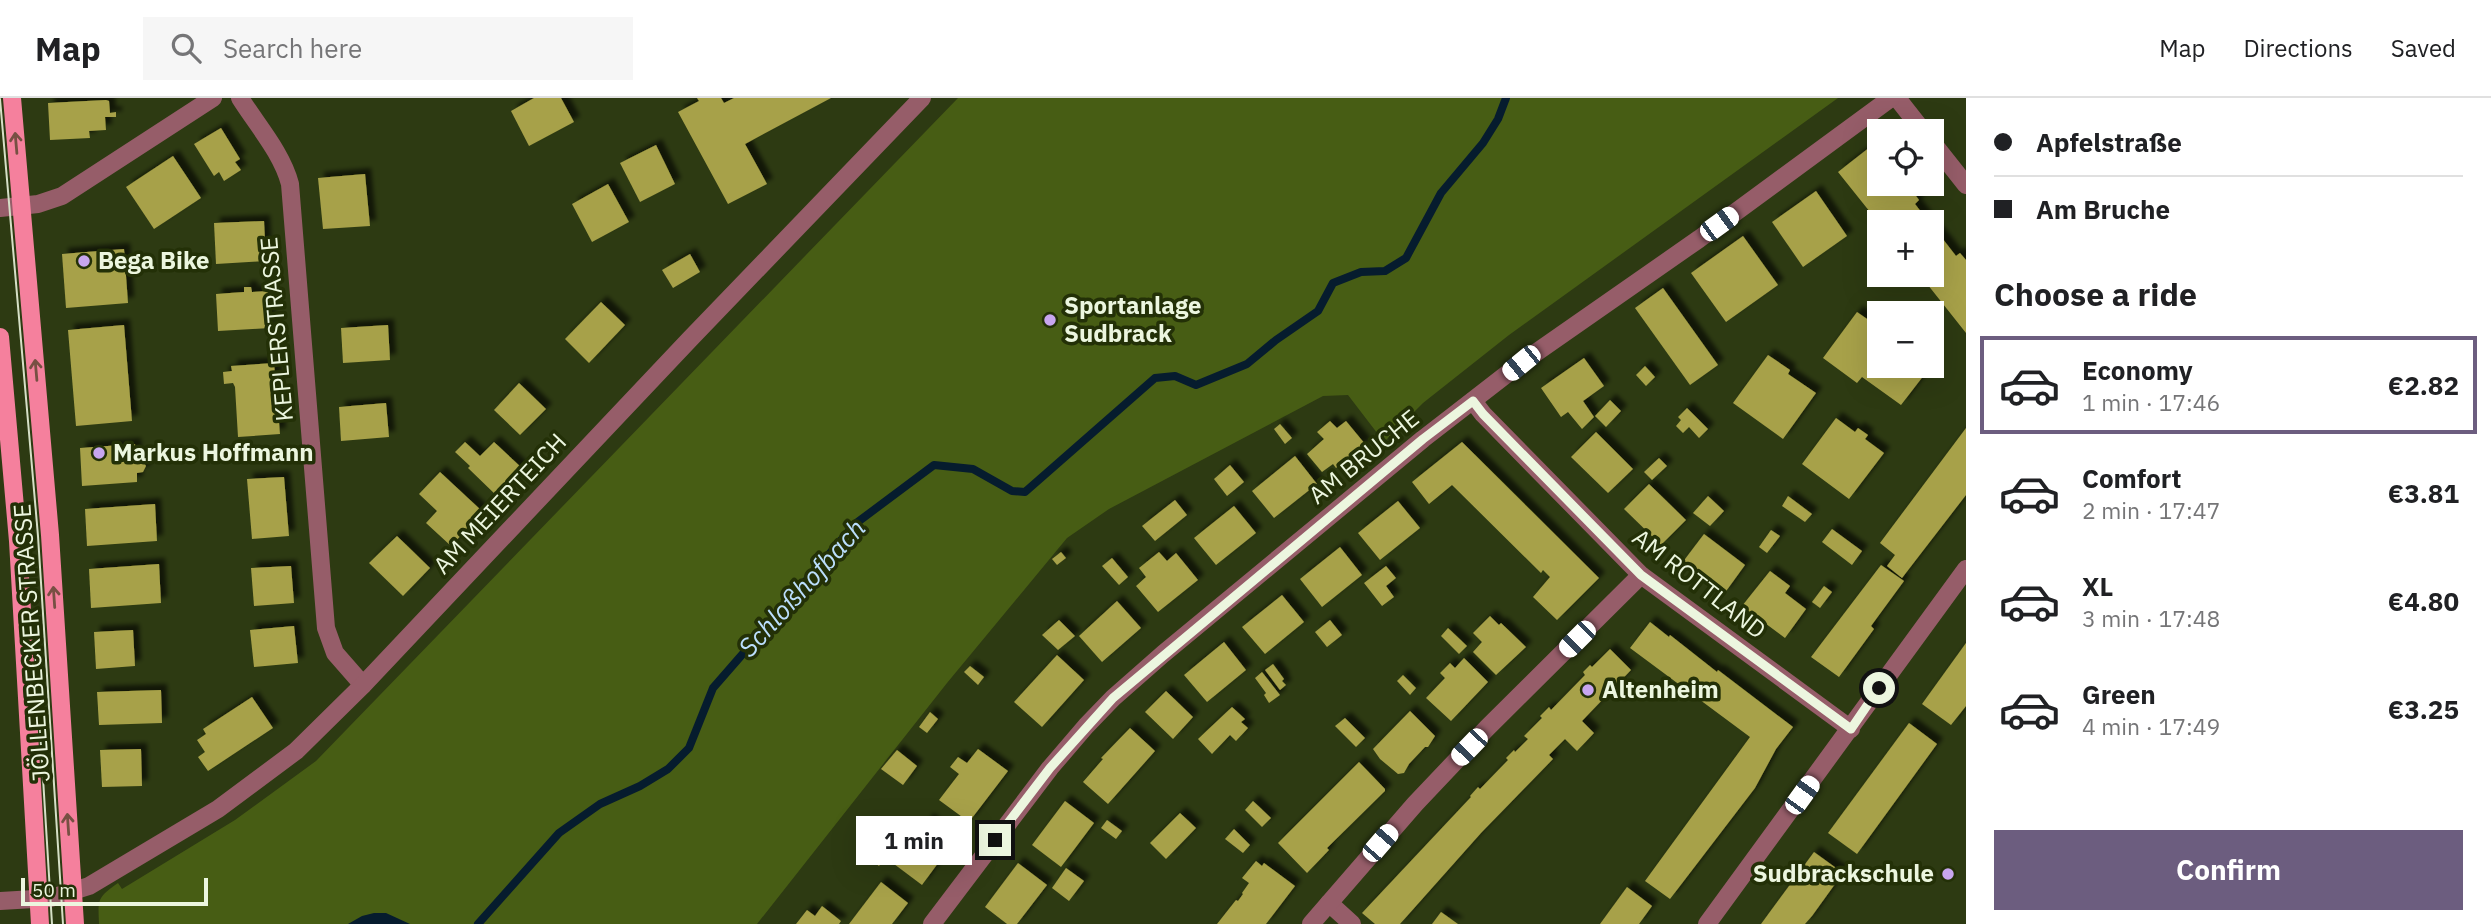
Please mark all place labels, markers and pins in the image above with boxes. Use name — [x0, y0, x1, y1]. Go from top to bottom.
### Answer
place label: Bega Bike — [98, 244, 210, 276]
marker: Bega Bike — [76, 253, 92, 269]
place label: Sportanlage Sudbrack — [1064, 289, 1202, 349]
marker: Sportanlage Sudbrack — [1042, 312, 1058, 328]
place label: Markus Hoffmann — [113, 436, 314, 468]
marker: Markus Hoffmann — [91, 445, 107, 461]
place label: Altenheim — [1602, 673, 1719, 705]
marker: Altenheim — [1580, 682, 1596, 698]
place label: Sudbrackschule — [1753, 857, 1934, 889]
marker: Sudbrackschule — [1940, 866, 1956, 882]

